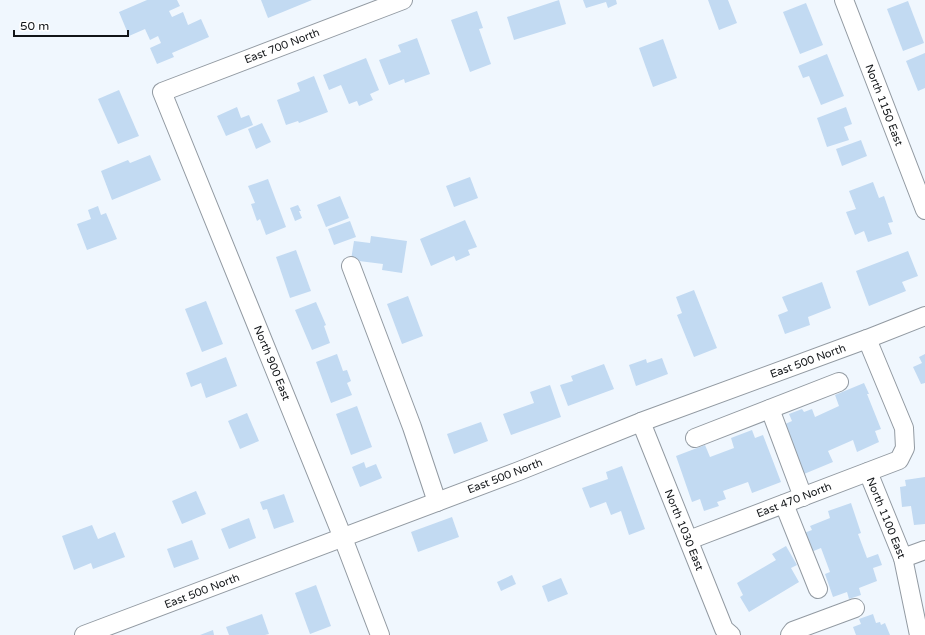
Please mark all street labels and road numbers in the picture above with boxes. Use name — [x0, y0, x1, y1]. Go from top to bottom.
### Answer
street label: East 700 North — [243, 26, 321, 66]
street label: North 1150 East — [862, 62, 906, 148]
street label: North 900 East — [251, 324, 293, 402]
street label: East 500 North — [768, 341, 848, 381]
street label: East 500 North — [466, 456, 544, 496]
street label: North 1100 East — [864, 476, 908, 560]
street label: East 470 North — [755, 480, 833, 520]
street label: North 1030 East — [662, 488, 706, 572]
street label: East 500 North — [163, 571, 241, 611]

